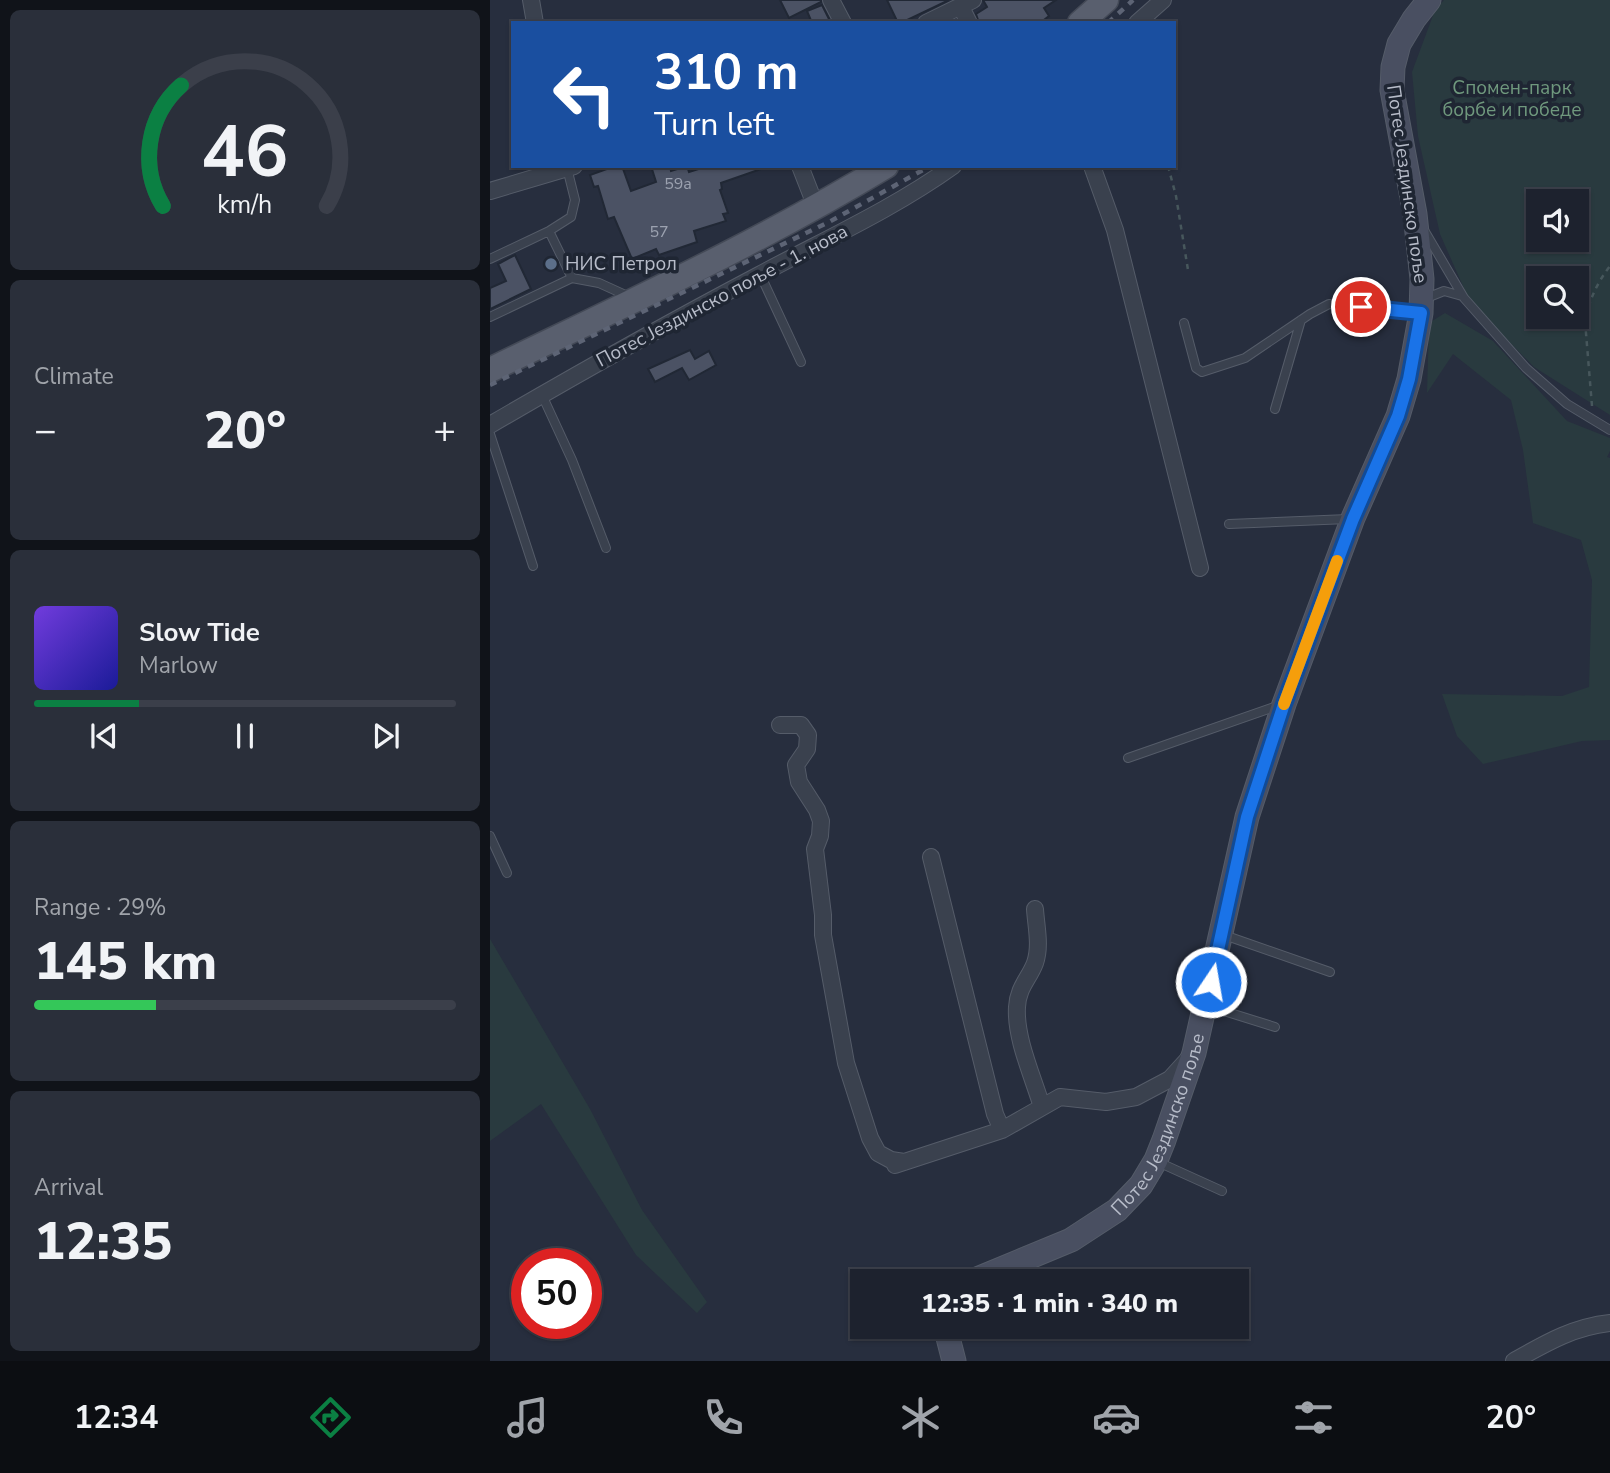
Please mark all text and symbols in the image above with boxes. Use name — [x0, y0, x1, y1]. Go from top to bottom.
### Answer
text: 310 m — [654, 39, 798, 106]
icon: left — [539, 49, 630, 140]
park label: Спомен-парк борбе и победе — [1442, 75, 1582, 123]
street label: Потес Јездинско поље — [1380, 83, 1434, 285]
text: 46 — [201, 102, 289, 202]
text: Turn left — [654, 103, 774, 146]
house number: 59a — [664, 173, 692, 195]
text: km/h — [217, 188, 273, 222]
map controls — [1526, 189, 1589, 329]
button: sound — [1526, 189, 1589, 252]
street label: Потес Јездинско поље - 1. нова — [592, 218, 852, 374]
house number: 57 — [649, 221, 669, 243]
place label: НИС Петрол — [565, 251, 677, 277]
marker: НИС Петрол — [543, 256, 559, 272]
button: search — [1526, 266, 1589, 329]
pin — [1331, 277, 1391, 337]
icon: arrive — [1342, 288, 1380, 326]
text: Climate — [34, 361, 114, 392]
text: 20° — [204, 395, 286, 466]
text: − — [34, 405, 57, 456]
text: + — [433, 405, 456, 456]
text: Slow Tide — [139, 615, 260, 650]
text: Marlow — [139, 650, 218, 681]
icon: previous — [85, 717, 123, 755]
icon: pause — [226, 717, 264, 755]
icon: next — [367, 717, 405, 755]
text: Range · 29% — [34, 892, 166, 923]
text: 145 km — [34, 926, 217, 997]
position arrow — [1174, 945, 1248, 1019]
street label: Потес Јездинско поље — [1105, 1031, 1211, 1221]
text: Arrival — [34, 1172, 103, 1203]
text: 12:35 — [34, 1206, 172, 1277]
speed limit sign: 50 — [511, 1248, 602, 1339]
text: 12:35 · 1 min · 340 m — [921, 1286, 1178, 1321]
icon: directions — [306, 1393, 355, 1442]
icon: music — [503, 1393, 552, 1442]
icon: phone — [699, 1393, 748, 1442]
icon: climate — [896, 1393, 945, 1442]
icon: car — [1092, 1393, 1141, 1442]
icon: filters — [1289, 1393, 1338, 1442]
text: 12:34 — [74, 1396, 159, 1439]
text: 20° — [1486, 1396, 1536, 1439]

